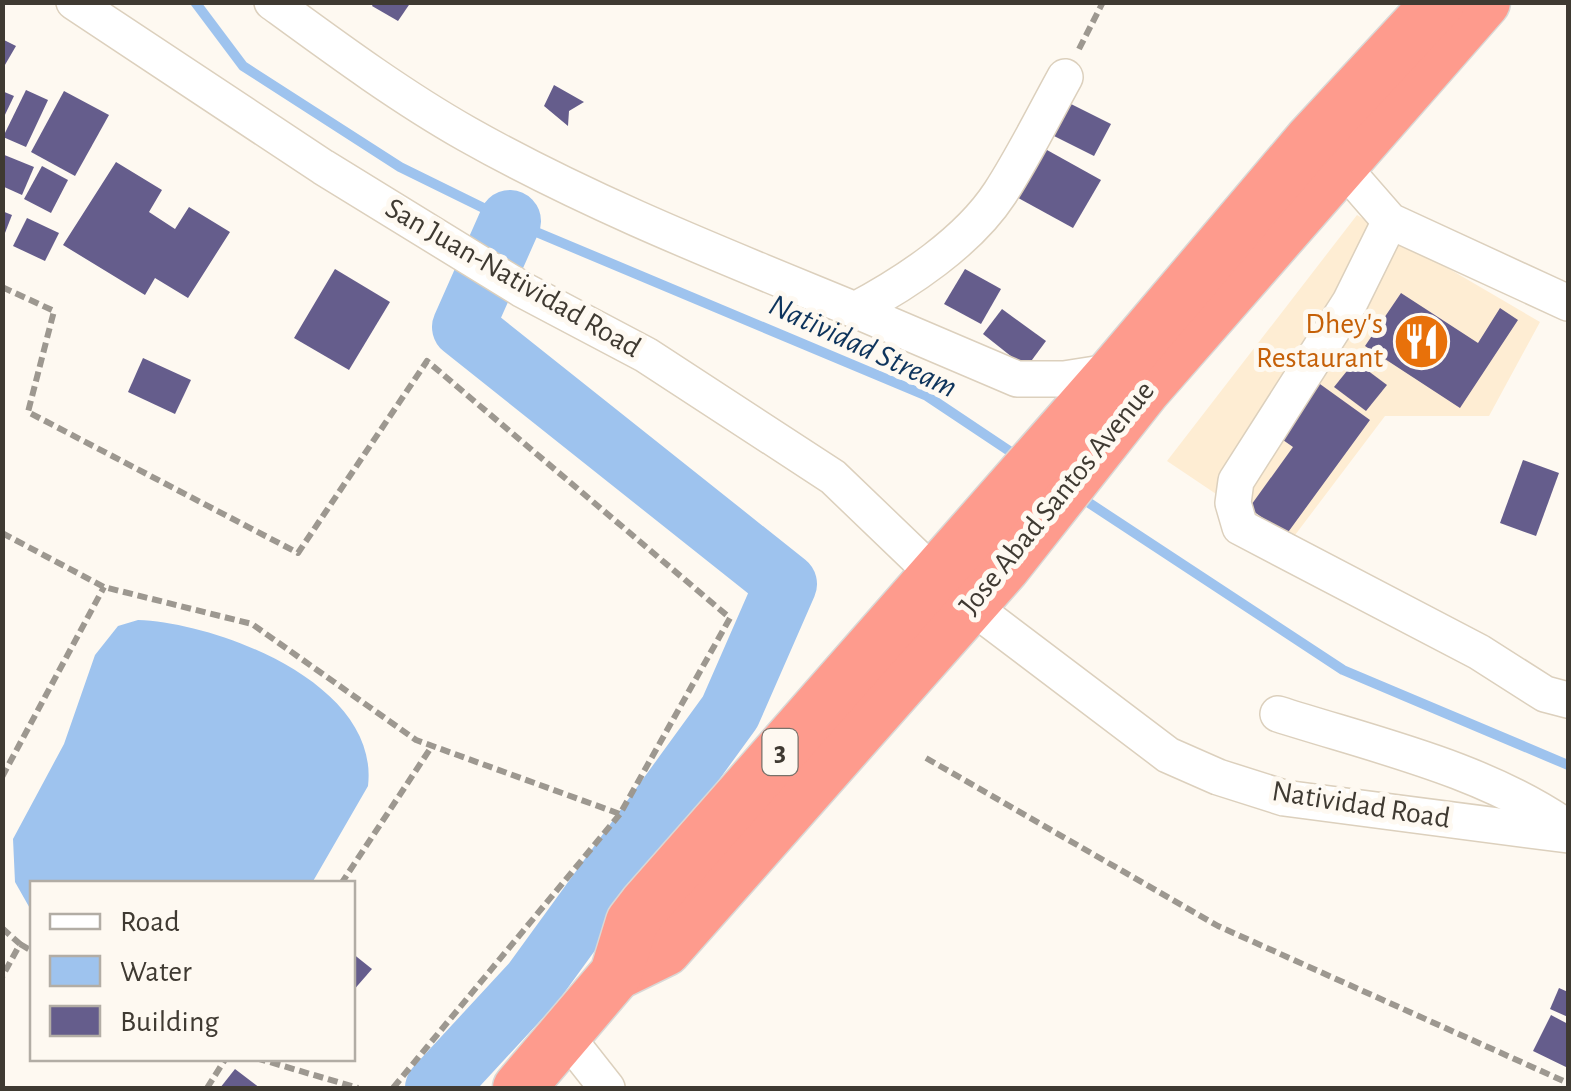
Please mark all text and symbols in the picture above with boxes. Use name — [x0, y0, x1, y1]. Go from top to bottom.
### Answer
street label: San Juan-Natividad Road — [380, 193, 646, 363]
water label: Natividad Stream — [764, 289, 962, 403]
place label: Dhey's Restaurant — [1256, 309, 1383, 373]
restaurant icon: Dhey's Restaurant — [1392, 311, 1452, 371]
street label: Jose Abad Santos Avenue — [954, 376, 1160, 620]
road number: 3 — [762, 729, 798, 775]
street label: Natividad Road — [1270, 776, 1452, 834]
legend — [30, 881, 355, 1061]
text: Road — [120, 907, 180, 937]
text: Water — [120, 957, 192, 987]
text: Building — [120, 1007, 219, 1037]

